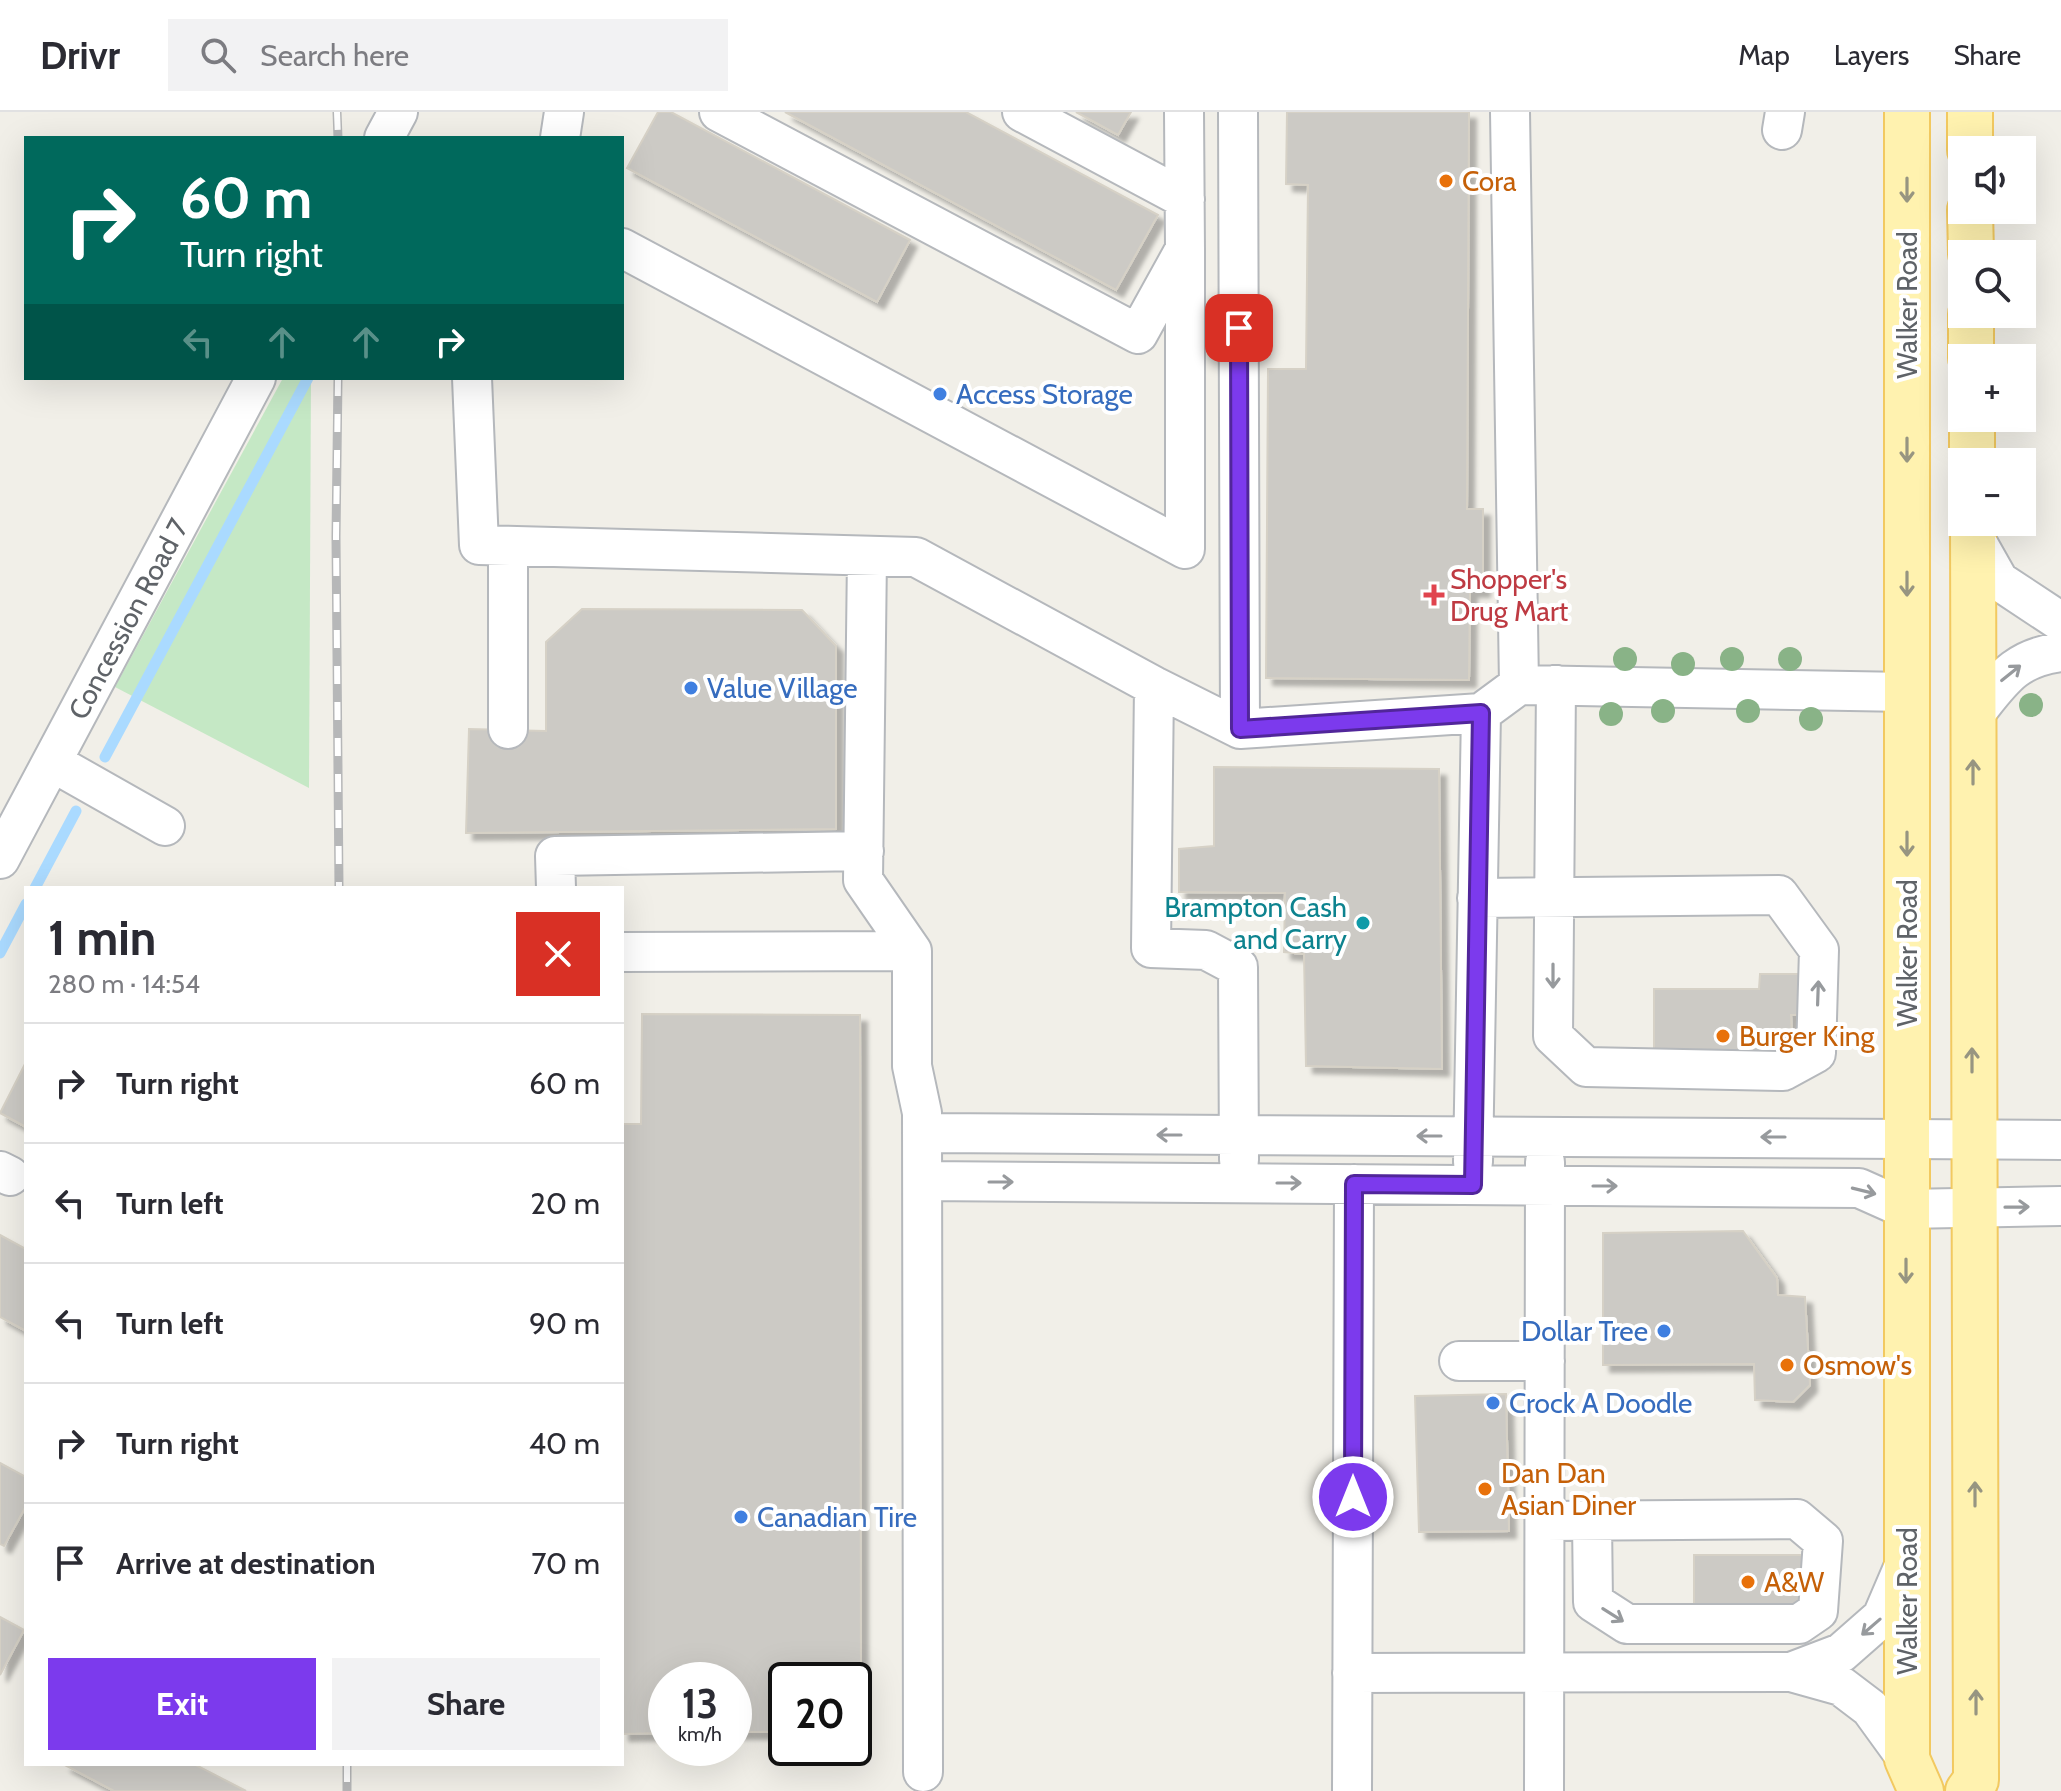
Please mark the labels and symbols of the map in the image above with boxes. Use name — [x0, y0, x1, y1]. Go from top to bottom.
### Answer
place label: Cora — [1462, 164, 1517, 198]
marker: Cora — [1437, 172, 1455, 190]
one-way arrow — [1899, 176, 1915, 203]
street label: Walker Road — [1890, 231, 1924, 379]
pin — [1205, 294, 1273, 362]
place label: Access Storage — [956, 377, 1133, 411]
marker: Access Storage — [931, 385, 949, 403]
one-way arrow — [1899, 436, 1915, 463]
street label: Concession Road 7 — [61, 513, 195, 725]
place label: Shopper's Drug Mart — [1450, 562, 1568, 628]
one-way arrow — [1899, 570, 1915, 597]
marker: Shopper's Drug Mart — [1425, 586, 1443, 604]
one-way arrow — [2000, 665, 2021, 682]
place label: Value Village — [707, 671, 858, 705]
marker: Value Village — [682, 679, 700, 697]
one-way arrow — [1966, 759, 1981, 786]
one-way arrow — [1899, 830, 1915, 857]
street label: Walker Road — [1890, 879, 1924, 1027]
place label: Brampton Cash and Carry — [1164, 890, 1347, 956]
marker: Brampton Cash and Carry — [1354, 914, 1372, 932]
one-way arrow — [1545, 962, 1561, 989]
one-way arrow — [1810, 980, 1825, 1007]
place label: Burger King — [1739, 1019, 1875, 1053]
marker: Burger King — [1714, 1027, 1732, 1045]
one-way arrow — [1964, 1047, 1980, 1074]
one-way arrow — [1156, 1127, 1183, 1143]
one-way arrow — [1416, 1128, 1443, 1144]
one-way arrow — [1760, 1129, 1787, 1145]
one-way arrow — [987, 1174, 1014, 1190]
one-way arrow — [1275, 1176, 1302, 1191]
one-way arrow — [1591, 1178, 1618, 1194]
one-way arrow — [1851, 1185, 1876, 1200]
one-way arrow — [2003, 1199, 2030, 1214]
one-way arrow — [1898, 1257, 1914, 1284]
place label: Dollar Tree — [1521, 1314, 1648, 1348]
marker: Dollar Tree — [1655, 1322, 1673, 1340]
place label: Osmow's — [1803, 1348, 1912, 1382]
marker: Osmow's — [1778, 1356, 1796, 1374]
place label: Crock A Doodle — [1509, 1386, 1692, 1420]
marker: Crock A Doodle — [1484, 1394, 1502, 1412]
position arrow — [1311, 1455, 1395, 1539]
place label: Dan Dan Asian Diner — [1501, 1456, 1636, 1522]
marker: Dan Dan Asian Diner — [1476, 1480, 1494, 1498]
one-way arrow — [1967, 1481, 1983, 1508]
place label: Canadian Tire — [757, 1500, 917, 1534]
marker: Canadian Tire — [732, 1508, 750, 1526]
street label: Walker Road — [1890, 1527, 1924, 1675]
place label: A&W — [1764, 1565, 1825, 1599]
marker: A&W — [1739, 1573, 1757, 1591]
one-way arrow — [1601, 1608, 1624, 1624]
one-way arrow — [1861, 1618, 1881, 1636]
speed limit sign: 20 — [768, 1662, 872, 1766]
one-way arrow — [1968, 1689, 1983, 1716]

